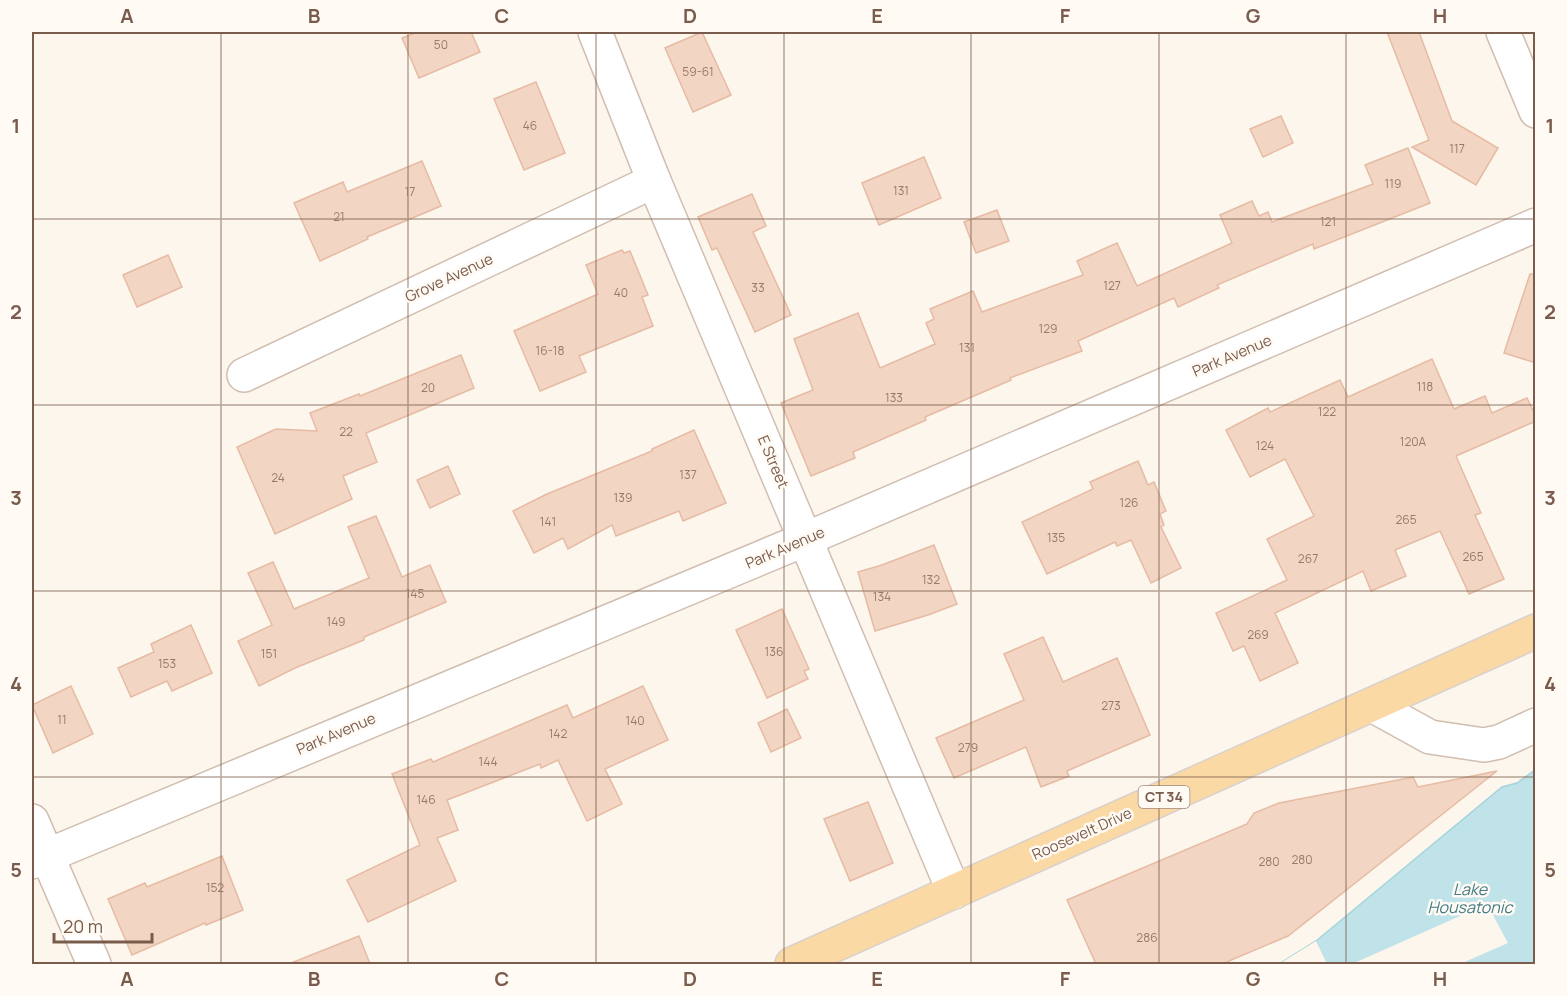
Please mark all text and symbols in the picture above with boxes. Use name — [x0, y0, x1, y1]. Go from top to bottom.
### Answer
text: A — [120, 2, 134, 29]
text: B — [308, 2, 321, 29]
text: C — [495, 2, 509, 29]
text: D — [683, 2, 697, 29]
text: E — [871, 2, 883, 29]
text: F — [1060, 2, 1071, 29]
text: G — [1246, 2, 1261, 29]
text: H — [1433, 2, 1447, 29]
house number: 50 — [434, 36, 448, 53]
house number: 59-61 — [682, 63, 714, 80]
text: 1 — [12, 112, 20, 139]
text: 1 — [1546, 112, 1554, 139]
house number: 46 — [523, 117, 537, 134]
house number: 117 — [1449, 140, 1465, 157]
house number: 119 — [1385, 175, 1401, 192]
house number: 131 — [893, 182, 909, 199]
house number: 17 — [405, 183, 415, 200]
house number: 21 — [333, 208, 345, 225]
house number: 121 — [1320, 213, 1336, 230]
street label: Grove Avenue — [401, 248, 496, 307]
house number: 127 — [1103, 277, 1121, 294]
house number: 33 — [751, 279, 765, 296]
house number: 40 — [614, 284, 628, 301]
text: 2 — [10, 298, 22, 325]
text: 2 — [1544, 298, 1556, 325]
house number: 129 — [1039, 320, 1057, 337]
street label: Park Avenue — [1189, 329, 1275, 382]
house number: 131 — [959, 339, 975, 356]
house number: 16-18 — [536, 342, 564, 359]
house number: 118 — [1417, 378, 1433, 395]
house number: 20 — [421, 379, 435, 396]
house number: 133 — [885, 389, 903, 406]
house number: 122 — [1318, 403, 1336, 420]
house number: 22 — [339, 423, 353, 440]
street label: E Street — [753, 432, 794, 492]
house number: 120A — [1400, 433, 1427, 450]
house number: 124 — [1256, 437, 1274, 454]
house number: 137 — [679, 466, 697, 483]
house number: 24 — [271, 469, 285, 486]
text: 3 — [10, 484, 22, 511]
text: 3 — [1544, 484, 1556, 511]
house number: 139 — [614, 489, 632, 506]
house number: 126 — [1120, 494, 1138, 511]
house number: 265 — [1395, 511, 1417, 528]
house number: 141 — [540, 513, 556, 530]
street label: Park Avenue — [742, 521, 828, 574]
house number: 135 — [1047, 529, 1065, 546]
house number: 265 — [1462, 548, 1484, 565]
house number: 267 — [1298, 550, 1318, 567]
house number: 132 — [922, 571, 940, 588]
house number: 145 — [406, 585, 424, 602]
house number: 134 — [873, 588, 891, 605]
house number: 149 — [326, 613, 346, 630]
house number: 269 — [1247, 626, 1269, 643]
house number: 136 — [765, 643, 783, 660]
house number: 151 — [261, 645, 277, 662]
house number: 153 — [158, 655, 176, 672]
text: 4 — [10, 670, 22, 697]
text: 4 — [1544, 670, 1556, 697]
house number: 273 — [1101, 697, 1121, 714]
street label: Park Avenue — [293, 707, 379, 760]
house number: 11 — [57, 711, 67, 728]
house number: 140 — [625, 712, 645, 729]
house number: 142 — [549, 725, 567, 742]
house number: 279 — [958, 739, 978, 756]
house number: 144 — [479, 753, 497, 770]
road number: CT 34 — [1138, 786, 1190, 808]
house number: 146 — [416, 791, 436, 808]
street label: Roosevelt Drive — [1029, 802, 1135, 865]
house number: 280 — [1291, 851, 1313, 868]
house number: 280 — [1258, 853, 1280, 870]
text: 5 — [10, 856, 22, 883]
text: 5 — [1544, 856, 1556, 883]
water label: Lake Housatonic — [1428, 878, 1514, 918]
house number: 152 — [206, 879, 224, 896]
scale bar — [54, 906, 152, 944]
text: 20 m — [63, 914, 103, 938]
house number: 286 — [1136, 929, 1158, 946]
text: A — [120, 965, 134, 992]
text: B — [308, 965, 321, 992]
text: C — [495, 965, 509, 992]
text: D — [683, 965, 697, 992]
text: E — [871, 965, 883, 992]
text: F — [1060, 965, 1071, 992]
text: G — [1246, 965, 1261, 992]
text: H — [1433, 965, 1447, 992]

